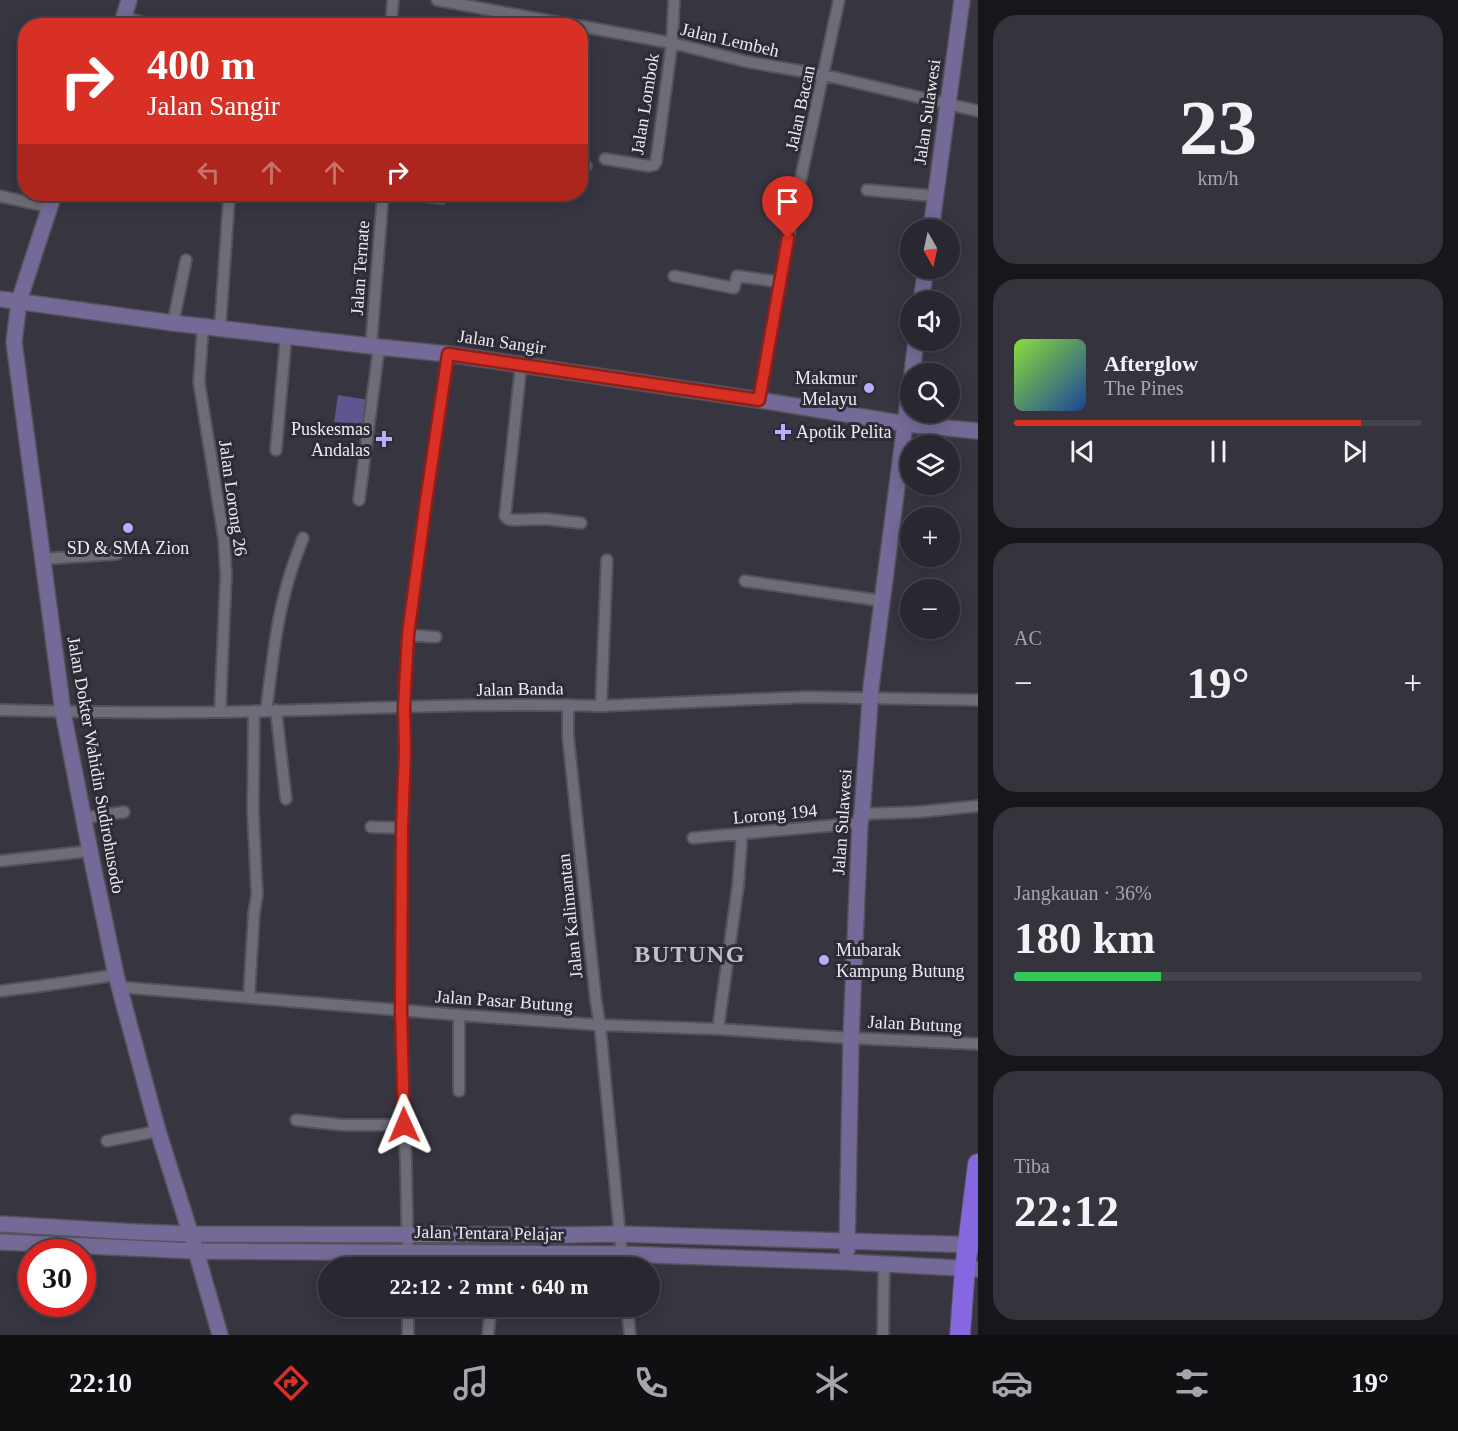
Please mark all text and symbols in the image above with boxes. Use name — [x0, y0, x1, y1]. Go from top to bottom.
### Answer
street label: Jalan Lembeh — [679, 19, 781, 61]
icon: right — [48, 42, 126, 120]
text: 400 m — [147, 42, 256, 88]
street label: Jalan Lombok — [627, 52, 663, 156]
street label: Jalan Sulawesi — [910, 58, 944, 166]
street label: Jalan Bacan — [781, 64, 819, 152]
text: 23 — [1179, 84, 1257, 171]
text: Jalan Sangir — [147, 91, 280, 121]
icon: left — [192, 156, 225, 189]
icon: ahead — [255, 156, 288, 189]
icon: ahead — [318, 156, 351, 189]
icon: right — [381, 156, 414, 189]
text: km/h — [1197, 167, 1239, 189]
pin — [762, 176, 813, 238]
icon: arrive — [771, 185, 804, 218]
north arrow — [900, 219, 960, 279]
map controls — [900, 219, 960, 639]
street label: Jalan Ternate — [347, 220, 373, 316]
button: sound — [900, 291, 960, 351]
street label: Jalan Sangir — [457, 326, 547, 358]
text: Afterglow — [1104, 351, 1198, 376]
button: search — [900, 363, 960, 423]
place label: Makmur Melayu — [795, 368, 857, 409]
text: The Pines — [1104, 377, 1183, 399]
marker: Makmur Melayu — [862, 381, 876, 395]
place label: Puskesmas Andalas — [291, 419, 370, 460]
place label: Apotik Pelita — [796, 422, 892, 442]
marker: Apotik Pelita — [774, 423, 792, 441]
marker: Puskesmas Andalas — [375, 430, 393, 448]
button: layers — [900, 435, 960, 495]
icon: previous — [1066, 435, 1099, 468]
icon: pause — [1202, 435, 1235, 468]
icon: next — [1338, 435, 1371, 468]
street label: Jalan Lorong 26 — [215, 439, 251, 557]
button: + — [900, 507, 960, 567]
marker: SD & SMA Zion — [121, 521, 135, 535]
place label: SD & SMA Zion — [67, 538, 189, 558]
button: − — [900, 579, 960, 639]
text: AC — [1014, 627, 1042, 649]
street label: Jalan Dokter Wahidin Sudirohusodo — [64, 635, 128, 895]
text: 19° — [1187, 658, 1250, 708]
text: − — [1014, 665, 1033, 701]
text: + — [1403, 665, 1422, 701]
street label: Jalan Banda — [476, 678, 564, 700]
street label: Jalan Sulawesi — [828, 768, 856, 876]
street label: Lorong 194 — [732, 800, 818, 828]
street label: Jalan Kalimantan — [553, 853, 587, 979]
text: Jangkauan · 36% — [1014, 882, 1152, 904]
text: 180 km — [1014, 913, 1155, 963]
place label: Mubarak Kampung Butung — [836, 940, 965, 981]
district label: BUTUNG — [634, 941, 746, 967]
marker: Mubarak Kampung Butung — [817, 953, 831, 967]
street label: Jalan Pasar Butung — [434, 986, 574, 1016]
street label: Jalan Butung — [867, 1012, 963, 1036]
position arrow — [372, 1093, 436, 1157]
text: Tiba — [1014, 1155, 1050, 1177]
text: 22:12 — [1014, 1186, 1119, 1236]
street label: Jalan Tentara Pelajar — [414, 1222, 564, 1244]
speed limit sign: 30 — [18, 1239, 96, 1317]
text: 22:12 · 2 mnt · 640 m — [389, 1274, 589, 1299]
icon: directions — [270, 1362, 312, 1404]
icon: music — [450, 1362, 492, 1404]
icon: phone — [630, 1362, 672, 1404]
icon: climate — [811, 1362, 853, 1404]
icon: car — [991, 1362, 1033, 1404]
icon: filters — [1171, 1362, 1213, 1404]
text: 22:10 — [69, 1368, 132, 1398]
text: 19° — [1351, 1368, 1389, 1398]

